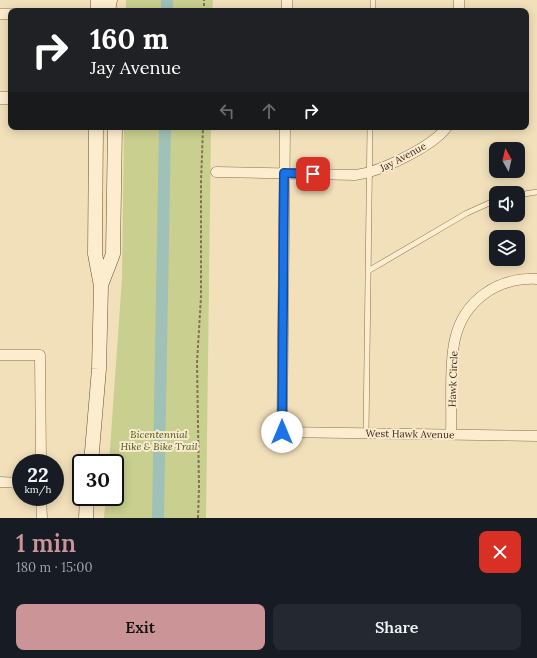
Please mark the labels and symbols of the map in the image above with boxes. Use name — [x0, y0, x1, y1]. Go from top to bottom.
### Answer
street label: Jay Avenue — [377, 139, 429, 175]
north arrow — [489, 142, 525, 178]
pin — [296, 157, 330, 191]
street label: Hawk Circle — [446, 350, 460, 407]
position arrow — [261, 411, 303, 453]
street label: West Hawk Avenue — [365, 427, 455, 441]
park label: Bicentennial Hike & Bike Trail — [120, 428, 198, 453]
speed limit sign: 30 — [72, 454, 124, 506]

